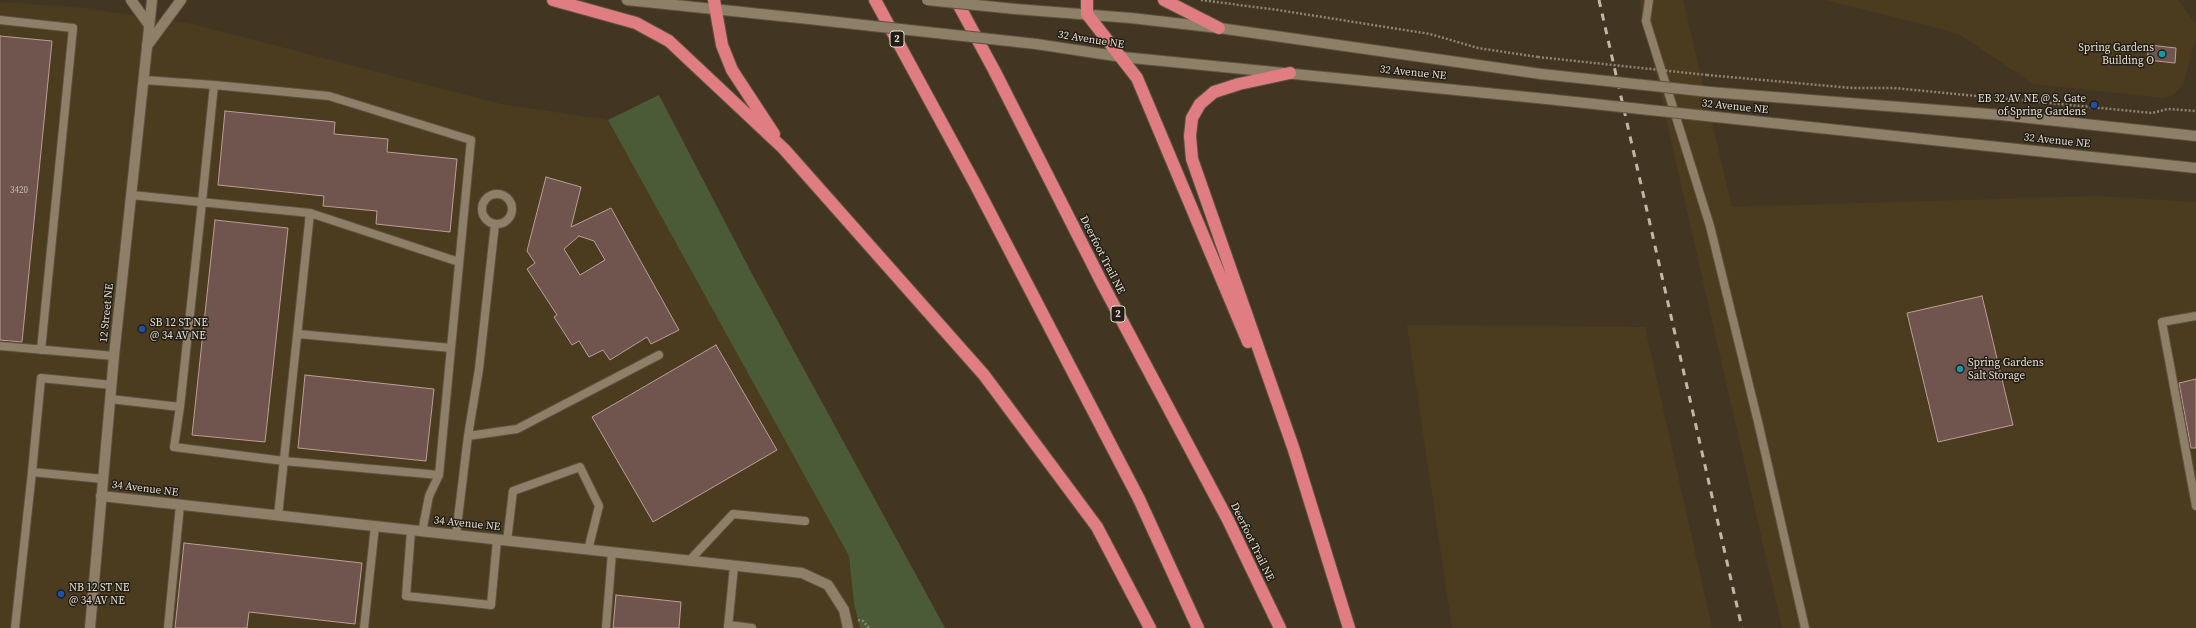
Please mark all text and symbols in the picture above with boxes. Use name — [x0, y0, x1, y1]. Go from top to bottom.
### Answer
street label: 32 Avenue NE — [1057, 28, 1125, 52]
road number: 2 — [890, 31, 904, 47]
place label: Spring Gardens Building O — [2078, 41, 2154, 67]
marker: Spring Gardens Building O — [2157, 49, 2167, 59]
street label: 32 Avenue NE — [1379, 63, 1447, 83]
place label: EB 32 AV NE @ S. Gate of Spring Gardens — [1978, 92, 2086, 118]
street label: 32 Avenue NE — [1701, 97, 1769, 117]
marker: EB 32 AV NE @ S. Gate of Spring Gardens — [2089, 100, 2099, 110]
street label: 32 Avenue NE — [2023, 131, 2091, 151]
house number: 3420 — [10, 186, 28, 196]
street label: Deerfoot Trail NE — [1077, 214, 1127, 296]
street label: 12 Street NE — [97, 283, 117, 343]
road number: 2 — [1111, 306, 1125, 322]
place label: SB 12 ST NE @ 34 AV NE — [150, 316, 208, 342]
marker: SB 12 ST NE @ 34 AV NE — [137, 324, 147, 334]
place label: Spring Gardens Salt Storage — [1968, 356, 2044, 382]
marker: Spring Gardens Salt Storage — [1955, 364, 1965, 374]
street label: 34 Avenue NE — [111, 478, 179, 500]
street label: Deerfoot Trail NE — [1227, 501, 1277, 583]
street label: 34 Avenue NE — [433, 514, 501, 534]
place label: NB 12 ST NE @ 34 AV NE — [69, 581, 129, 607]
marker: NB 12 ST NE @ 34 AV NE — [56, 589, 66, 599]

